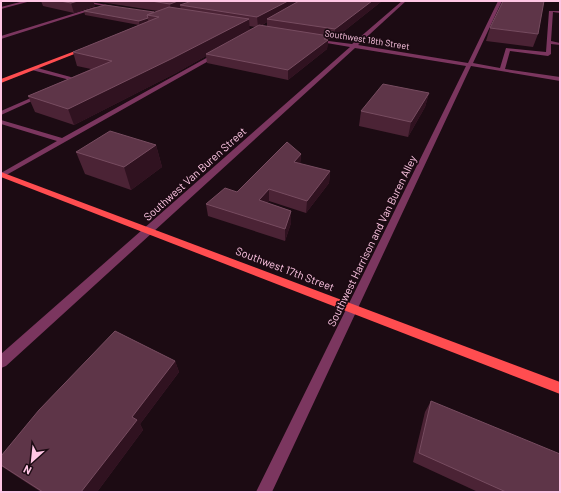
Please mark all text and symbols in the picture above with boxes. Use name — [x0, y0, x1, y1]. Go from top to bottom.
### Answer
street label: Southwest 18th Street — [324, 27, 410, 52]
street label: Southwest Van Buren Street — [141, 124, 249, 223]
street label: Southwest Harrison and Van Buren Alley — [324, 153, 419, 328]
street label: Southwest 17th Street — [234, 244, 336, 293]
north arrow — [12, 441, 52, 481]
text: N — [21, 463, 33, 478]

